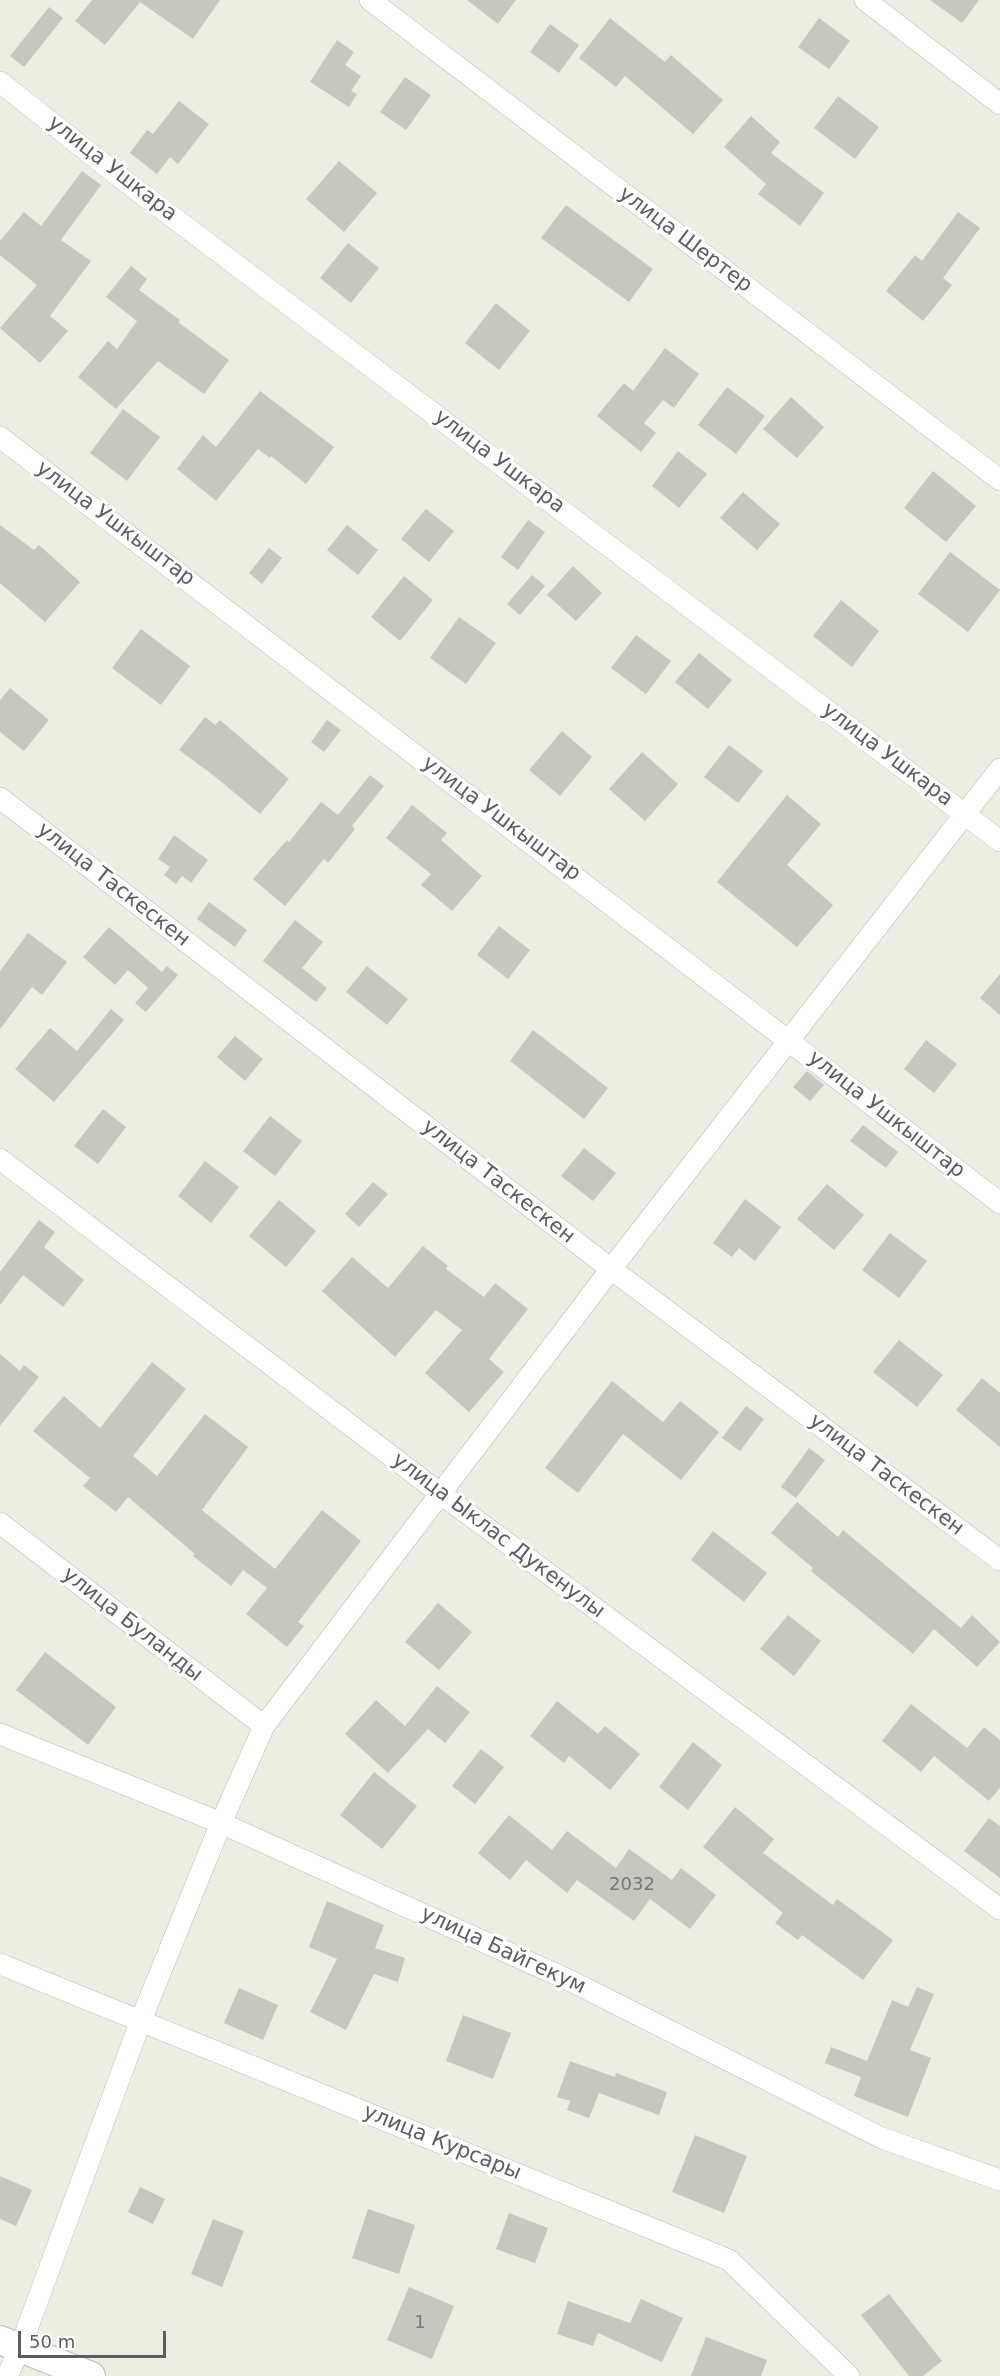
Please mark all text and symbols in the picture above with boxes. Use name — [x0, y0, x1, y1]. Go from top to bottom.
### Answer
street label: улица Ушкара — [42, 111, 182, 227]
street label: улица Шертер — [613, 182, 757, 298]
street label: улица Ушкара — [429, 405, 569, 519]
street label: улица Ушкыштар — [31, 456, 199, 592]
street label: улица Ушкара — [817, 698, 957, 812]
street label: улица Ушкыштар — [417, 751, 585, 887]
street label: улица Таскескен — [32, 817, 194, 953]
street label: улица Ушкыштар — [802, 1046, 970, 1184]
street label: улица Таскескен — [417, 1114, 579, 1250]
street label: улица Таскескен — [804, 1409, 968, 1541]
street label: улица Ыклас Дукенулы — [387, 1448, 609, 1624]
street label: улица Буланды — [57, 1562, 207, 1688]
house number: 2032 — [609, 1874, 655, 1896]
street label: улица Байгекум — [416, 1902, 590, 2000]
street label: улица Курсары — [359, 2100, 525, 2186]
house number: 1 — [414, 2312, 426, 2334]
scale bar — [21, 2319, 170, 2357]
text: 50 m — [29, 2331, 75, 2352]

